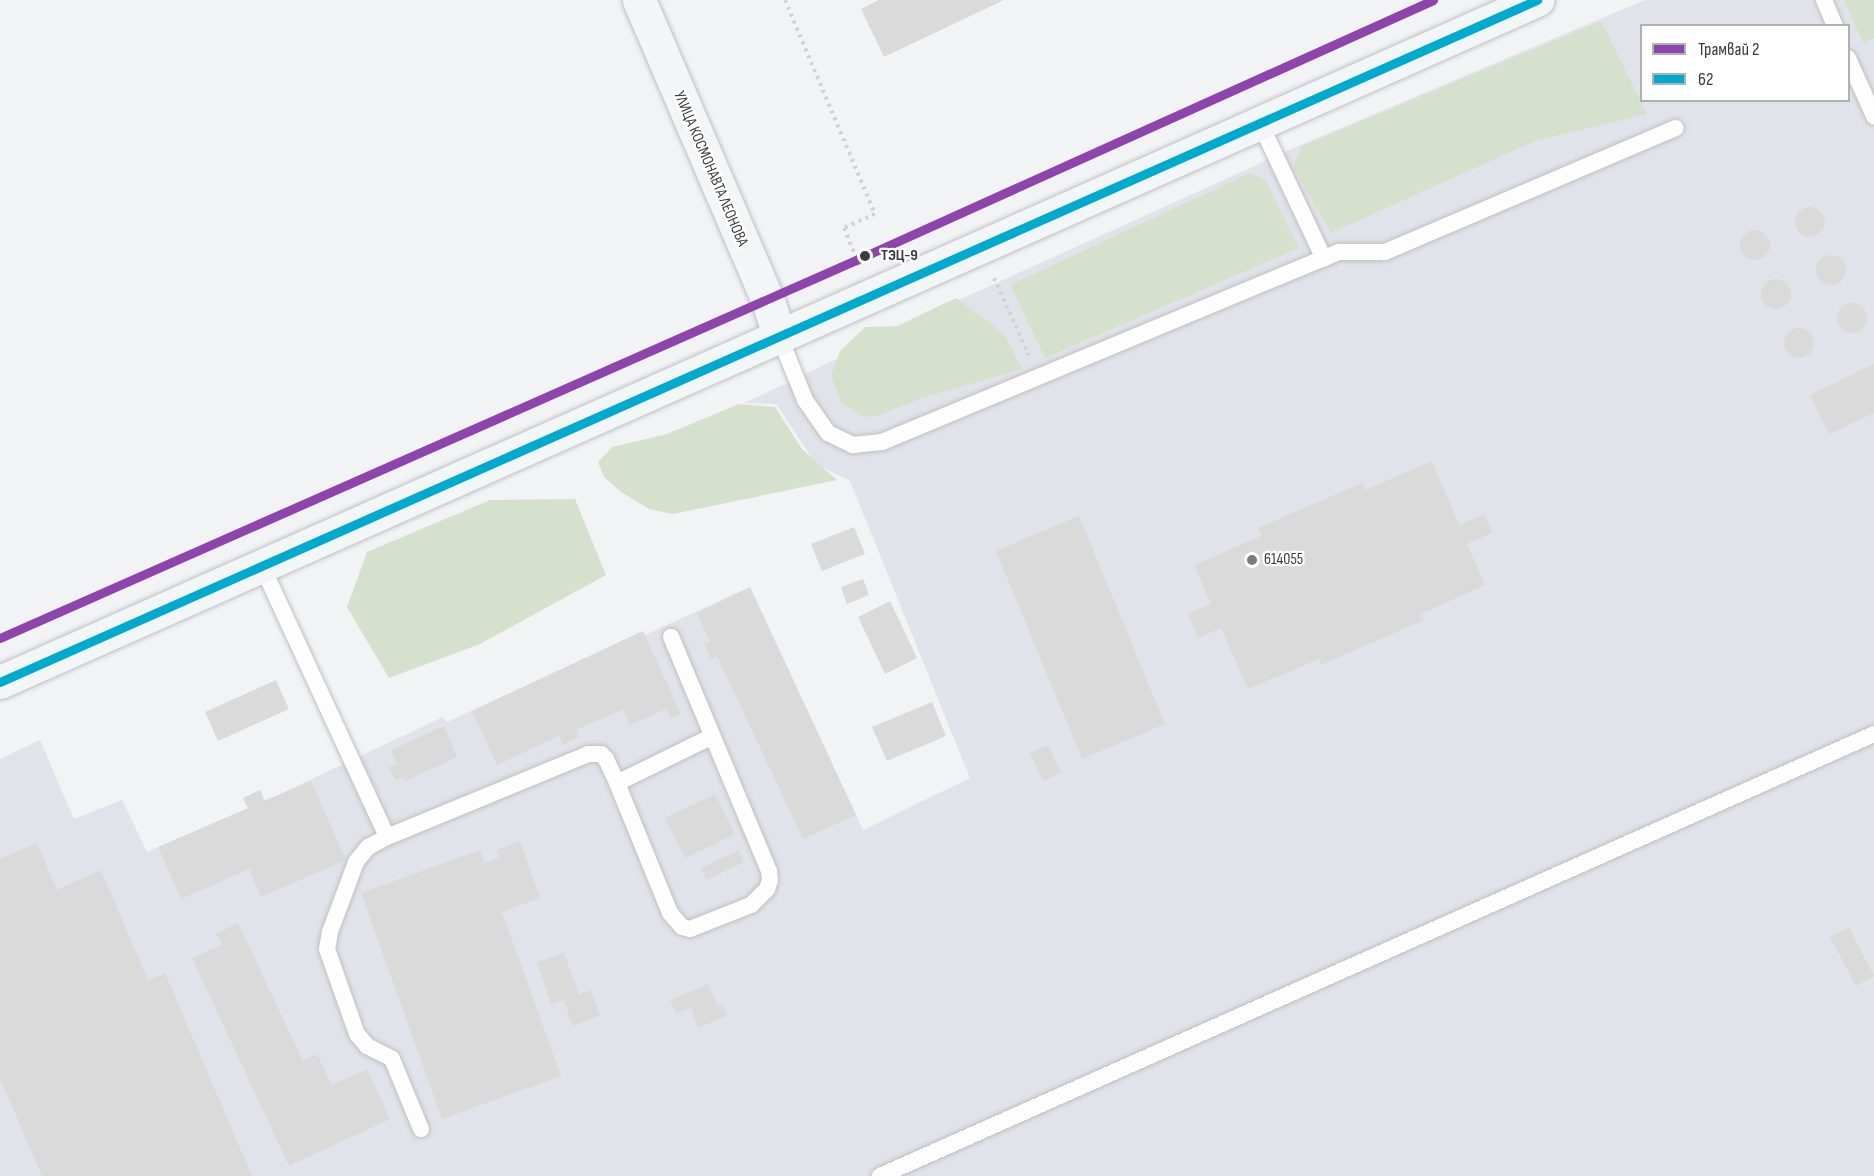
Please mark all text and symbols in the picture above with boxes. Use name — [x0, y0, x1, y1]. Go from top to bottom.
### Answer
legend — [1640, 24, 1850, 102]
text: Трамвай 2 — [1698, 39, 1759, 60]
text: 62 — [1698, 69, 1713, 90]
street label: УЛИЦА КОСМОНАВТА ЛЕОНОВА — [669, 89, 751, 249]
marker: ТЭЦ-9 — [854, 245, 876, 267]
place label: ТЭЦ-9 — [881, 246, 918, 266]
place label: 614055 — [1264, 550, 1303, 570]
marker: 614055 — [1245, 553, 1259, 567]

